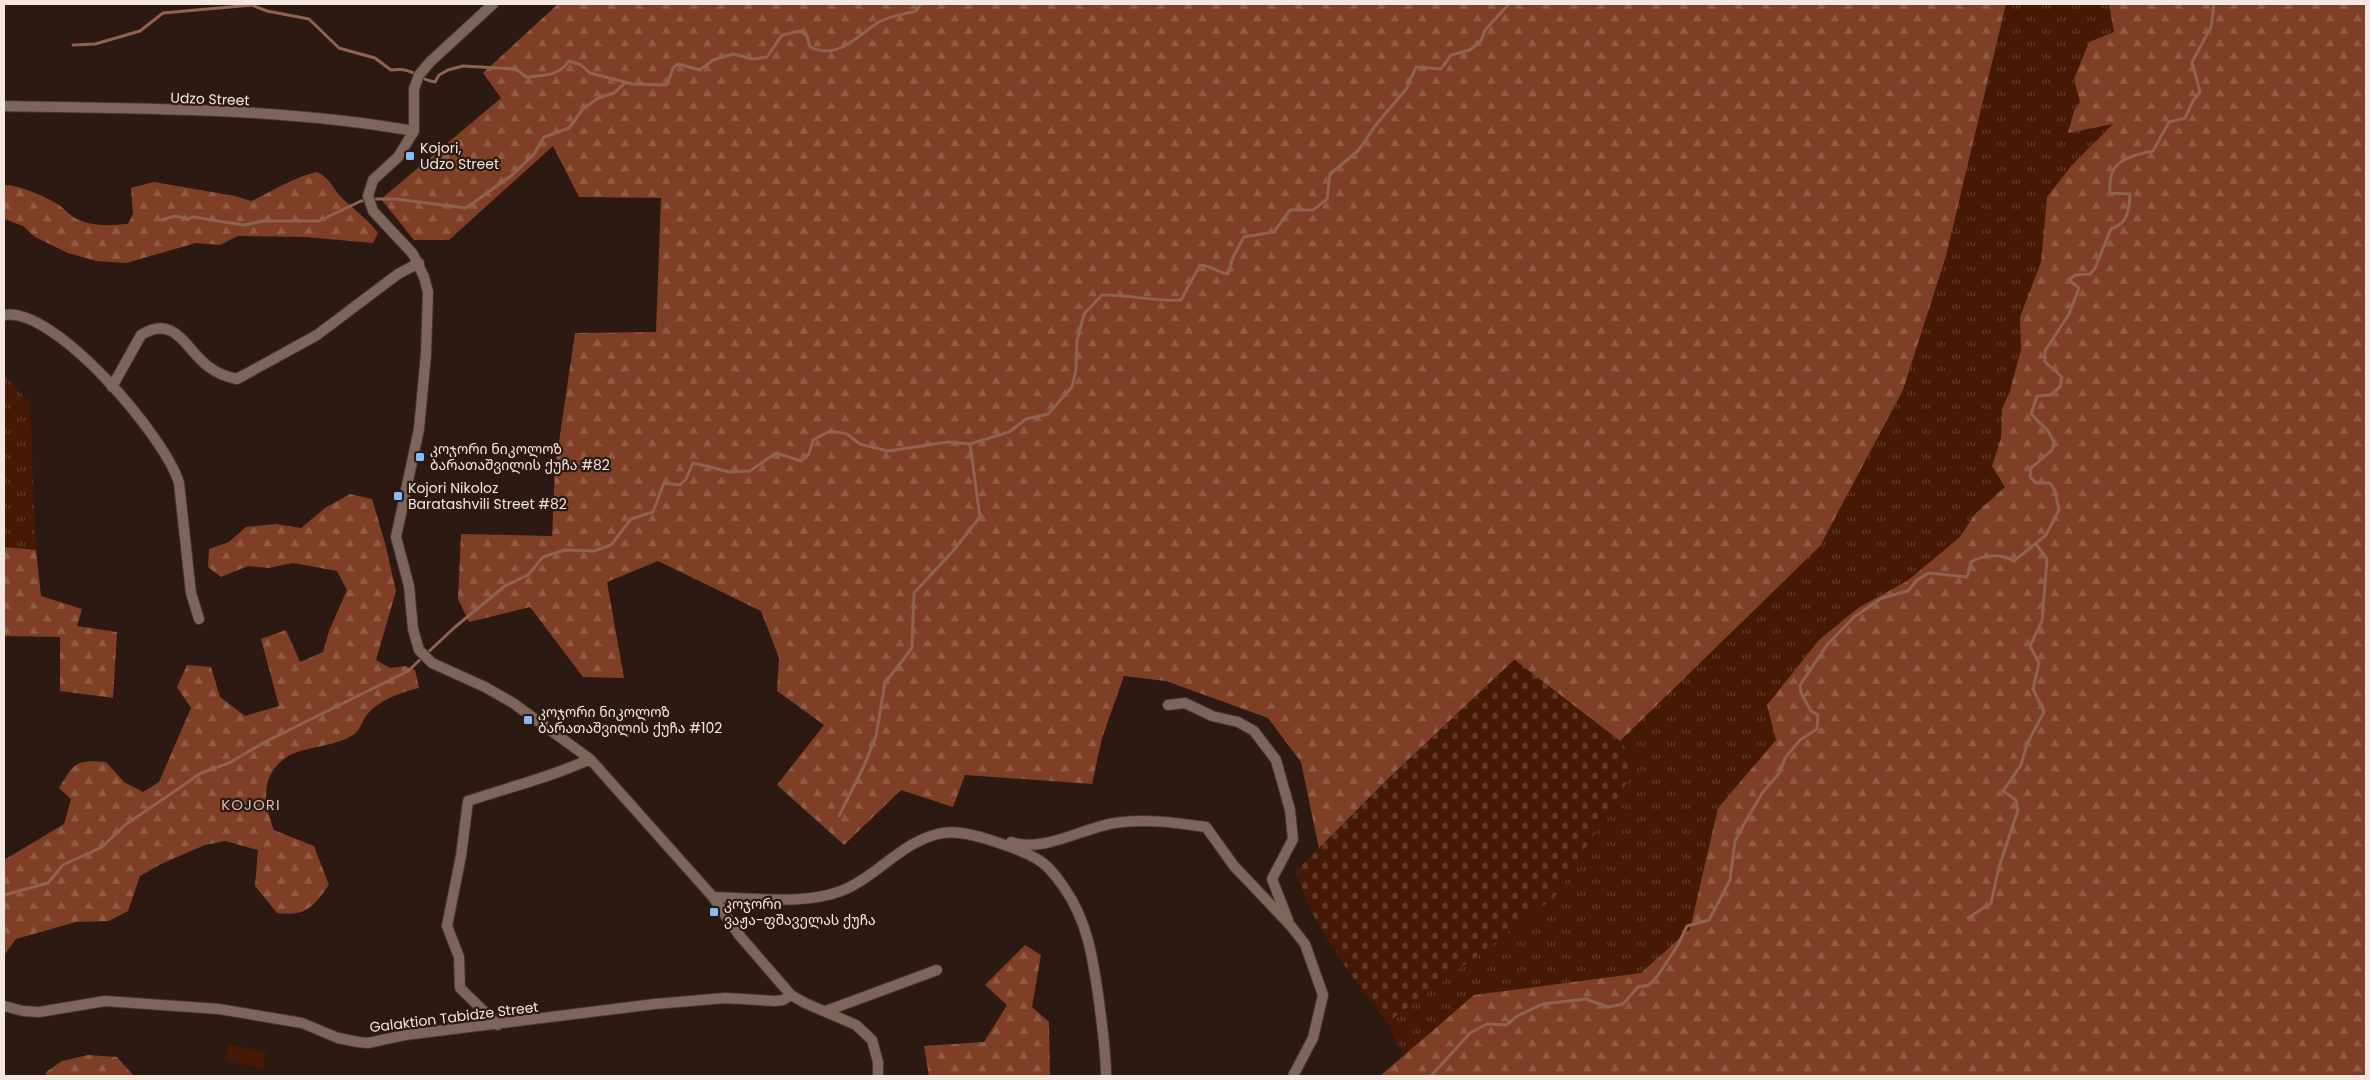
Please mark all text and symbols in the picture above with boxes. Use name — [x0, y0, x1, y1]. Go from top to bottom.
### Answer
street label: Udzo Street — [170, 88, 250, 110]
place label: Kojori, Udzo Street — [420, 138, 499, 174]
marker: Kojori, Udzo Street — [404, 150, 416, 162]
place label: კოჯორი ნიკოლოზ ბარათაშვილის ქუჩა #82 — [430, 439, 610, 475]
marker: კოჯორი ნიკოლოზ ბარათაშვილის ქუჩა #82 — [414, 451, 426, 463]
place label: Kojori Nikoloz Baratashvili Street #82 — [408, 478, 567, 514]
marker: Kojori Nikoloz Baratashvili Street #82 — [392, 490, 404, 502]
place label: კოჯორი ნიკოლოზ ბარათაშვილის ქუჩა #102 — [538, 702, 722, 738]
marker: კოჯორი ნიკოლოზ ბარათაშვილის ქუჩა #102 — [522, 714, 534, 726]
district label: KOJORI — [221, 794, 281, 815]
place label: კოჯორი ვაჟა-ფშაველას ქუჩა — [724, 894, 876, 930]
marker: კოჯორი ვაჟა-ფშაველას ქუჩა — [708, 906, 720, 918]
street label: Galaktion Tabidze Street — [368, 997, 540, 1037]

